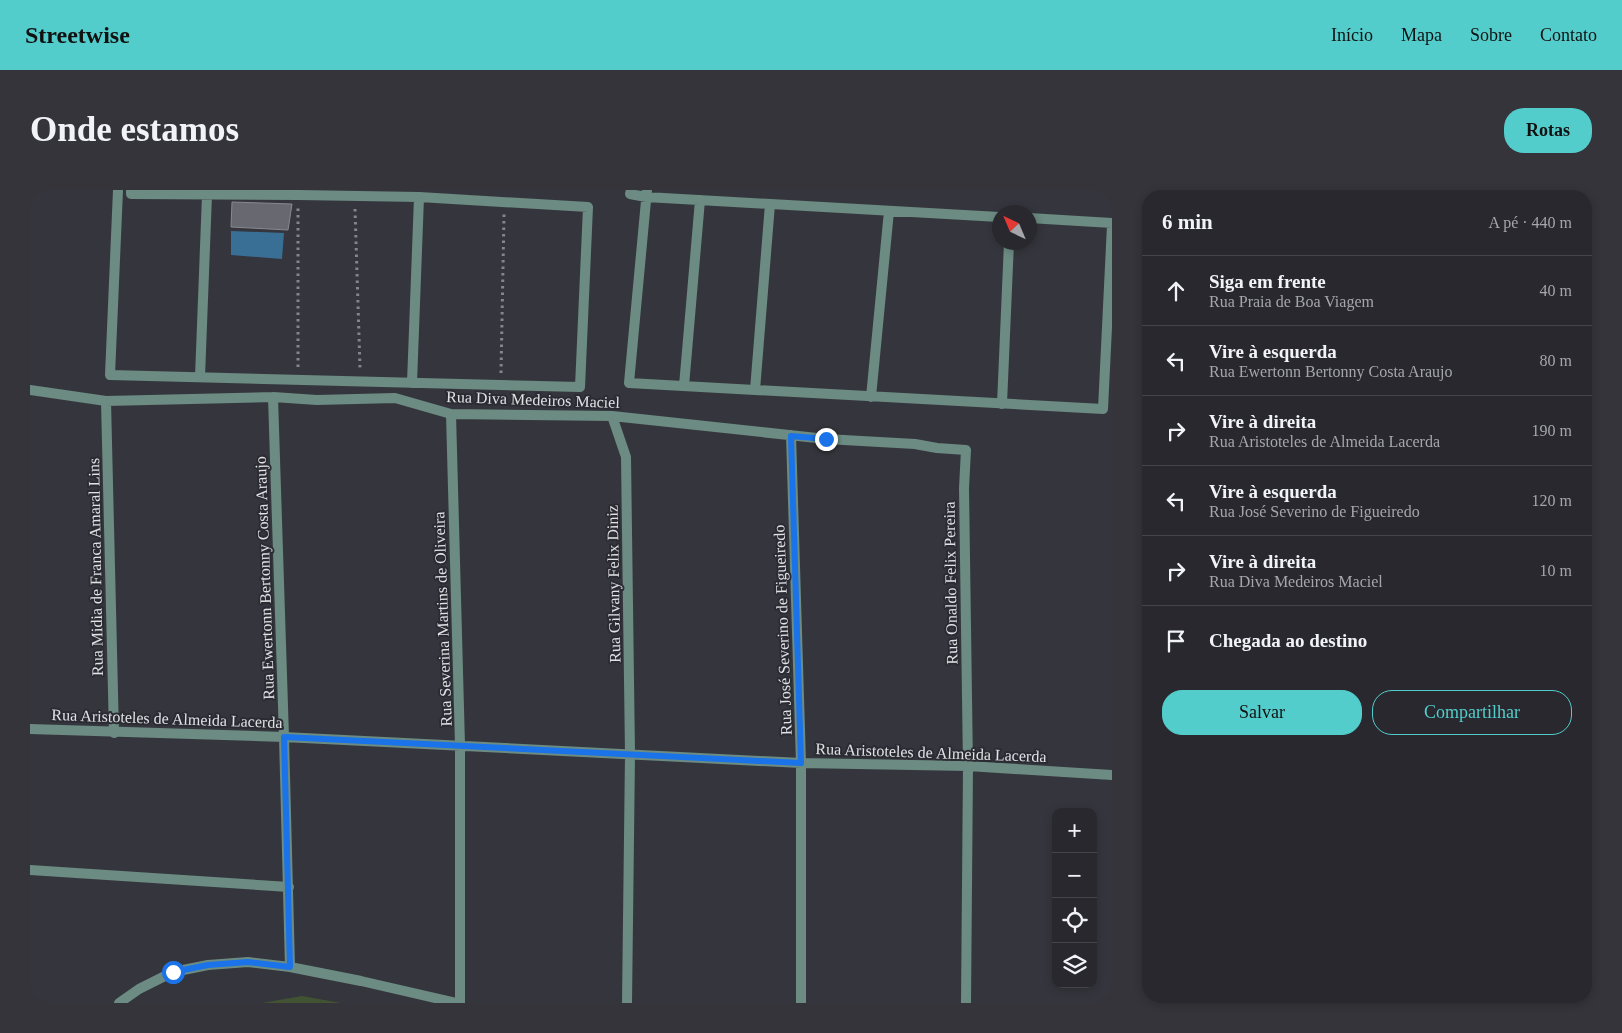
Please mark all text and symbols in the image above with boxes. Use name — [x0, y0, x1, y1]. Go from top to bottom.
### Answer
text: Streetwise — [25, 22, 130, 48]
text: Início — [1331, 25, 1373, 45]
text: Mapa — [1401, 25, 1442, 45]
text: Sobre — [1470, 25, 1512, 45]
text: Contato — [1540, 25, 1597, 45]
button: Rotas — [1504, 108, 1592, 153]
text: Onde estamos — [30, 110, 239, 149]
north arrow — [992, 205, 1037, 250]
text: 6 min — [1162, 210, 1213, 234]
text: A pé · 440 m — [1488, 214, 1572, 231]
text: Siga em frente — [1209, 271, 1326, 292]
icon: ahead — [1162, 277, 1190, 305]
text: 40 m — [1540, 282, 1572, 299]
text: Rua Praia de Boa Viagem — [1209, 293, 1374, 310]
text: Vire à esquerda — [1209, 341, 1337, 362]
icon: left — [1162, 347, 1190, 375]
text: 80 m — [1540, 352, 1572, 369]
text: Rua Ewertonn Bertonny Costa Araujo — [1209, 363, 1453, 380]
street label: Rua Diva Medeiros Maciel — [446, 388, 621, 411]
text: Vire à direita — [1209, 411, 1316, 432]
icon: right — [1162, 417, 1190, 445]
text: 190 m — [1532, 422, 1572, 439]
route end — [815, 428, 838, 451]
text: Rua Aristoteles de Almeida Lacerda — [1209, 433, 1440, 450]
street label: Rua Ewertonn Bertonny Costa Araujo — [252, 456, 278, 700]
street label: Rua Midia de Franca Amaral Lins — [85, 458, 106, 676]
text: Vire à esquerda — [1209, 481, 1337, 502]
icon: left — [1162, 487, 1190, 515]
text: 120 m — [1532, 492, 1572, 509]
street label: Rua Onaldo Felix Pereira — [941, 501, 960, 665]
text: Rua José Severino de Figueiredo — [1209, 503, 1420, 520]
street label: Rua Gilvany Felix Diniz — [604, 505, 624, 663]
street label: Rua Severina Martins de Oliveira — [430, 511, 455, 727]
street label: Rua José Severino de Figueiredo — [770, 524, 796, 736]
text: Vire à direita — [1209, 551, 1316, 572]
icon: right — [1162, 557, 1190, 585]
text: 10 m — [1540, 562, 1572, 579]
text: Rua Diva Medeiros Maciel — [1209, 573, 1383, 590]
icon: arrive — [1162, 627, 1190, 655]
text: Chegada ao destino — [1209, 630, 1367, 651]
button: Salvar — [1162, 690, 1362, 735]
button: Compartilhar — [1372, 690, 1572, 735]
street label: Rua Aristoteles de Almeida Lacerda — [51, 706, 283, 731]
street label: Rua Aristoteles de Almeida Lacerda — [815, 740, 1047, 765]
map controls — [1052, 808, 1097, 988]
button: + — [1052, 808, 1097, 853]
button: − — [1052, 853, 1097, 898]
button: locate — [1052, 898, 1097, 943]
button: layers — [1052, 943, 1097, 988]
route start — [162, 961, 185, 984]

